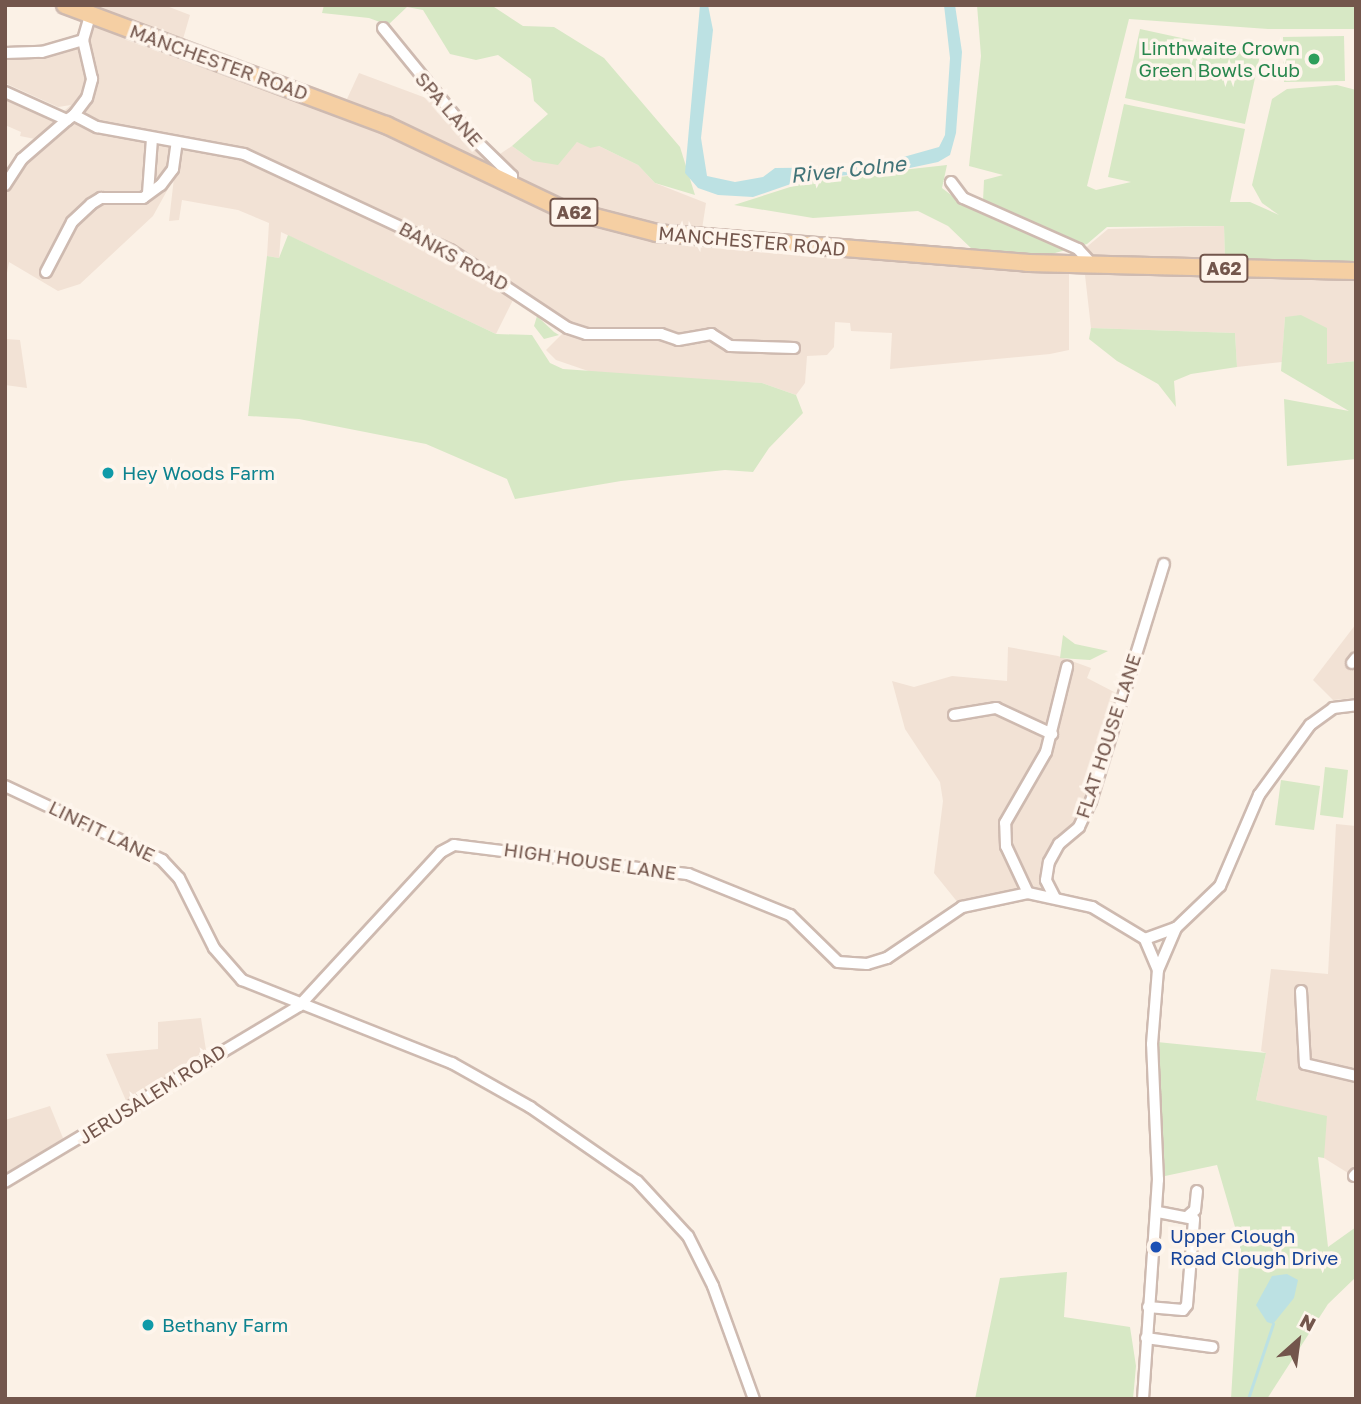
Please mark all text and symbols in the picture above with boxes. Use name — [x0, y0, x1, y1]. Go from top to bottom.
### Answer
street label: MANCHESTER ROAD — [127, 19, 311, 105]
place label: Linthwaite Crown Green Bowls Club — [1139, 37, 1300, 81]
marker: Linthwaite Crown Green Bowls Club — [1306, 51, 1322, 67]
street label: SPA LANE — [411, 67, 487, 151]
water label: River Colne — [789, 150, 907, 188]
road number: A62 — [548, 197, 600, 226]
street label: BANKS ROAD — [395, 217, 513, 295]
street label: MANCHESTER ROAD — [657, 221, 847, 261]
road number: A62 — [1198, 254, 1250, 282]
place label: Hey Woods Farm — [122, 462, 275, 484]
marker: Hey Woods Farm — [100, 465, 116, 481]
street label: FLAT HOUSE LANE — [1071, 651, 1145, 821]
street label: LINFIT LANE — [45, 796, 159, 866]
street label: HIGH HOUSE LANE — [502, 838, 678, 884]
street label: JERUSALEM ROAD — [74, 1039, 230, 1149]
place label: Upper Clough Road Clough Drive — [1170, 1225, 1338, 1269]
marker: Upper Clough Road Clough Drive — [1148, 1239, 1164, 1255]
north arrow — [1263, 1306, 1333, 1376]
text: N — [1296, 1308, 1320, 1336]
place label: Bethany Farm — [162, 1314, 288, 1336]
marker: Bethany Farm — [140, 1317, 156, 1333]

